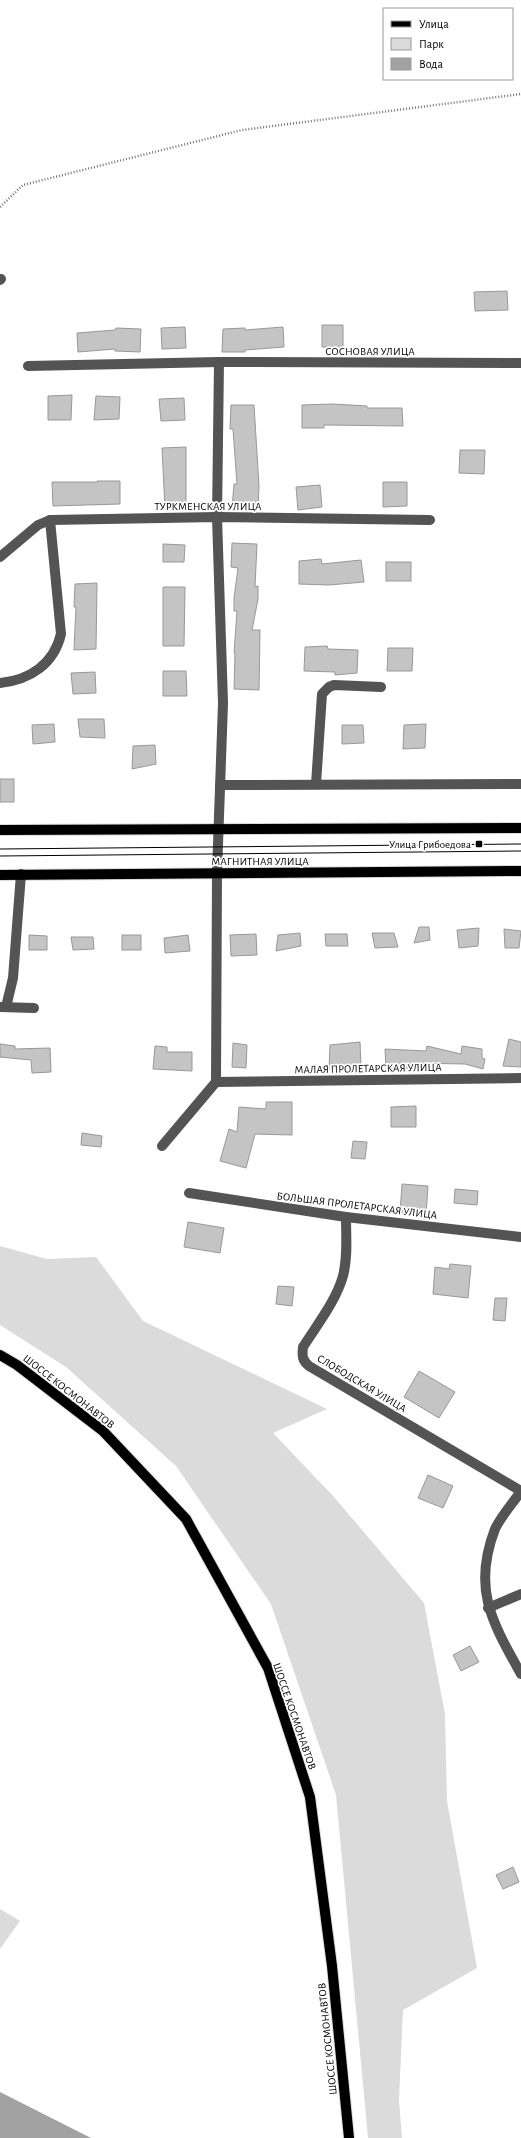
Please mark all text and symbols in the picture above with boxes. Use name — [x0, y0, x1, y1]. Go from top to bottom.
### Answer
legend — [383, 8, 513, 80]
text: Улица — [419, 18, 449, 30]
text: Парк — [419, 38, 444, 50]
text: Вода — [419, 58, 443, 70]
street label: СОСНОВАЯ УЛИЦА — [325, 346, 415, 357]
street label: ТУРКМЕНСКАЯ УЛИЦА — [154, 501, 262, 512]
place label: Улица Грибоедова — [389, 839, 471, 850]
marker: Улица Грибоедова — [474, 839, 484, 849]
street label: МАГНИТНАЯ УЛИЦА — [211, 856, 309, 867]
street label: МАЛАЯ ПРОЛЕТАРСКАЯ УЛИЦА — [294, 1062, 442, 1075]
street label: БОЛЬШАЯ ПРОЛЕТАРСКАЯ УЛИЦА — [276, 1190, 438, 1221]
street label: ШОССЕ КОСМОНАВТОВ — [21, 1352, 116, 1430]
street label: СЛОБОДСКАЯ УЛИЦА — [315, 1353, 409, 1415]
street label: ШОССЕ КОСМОНАВТОВ — [271, 1661, 318, 1771]
street label: ШОССЕ КОСМОНАВТОВ — [316, 1982, 339, 2095]

